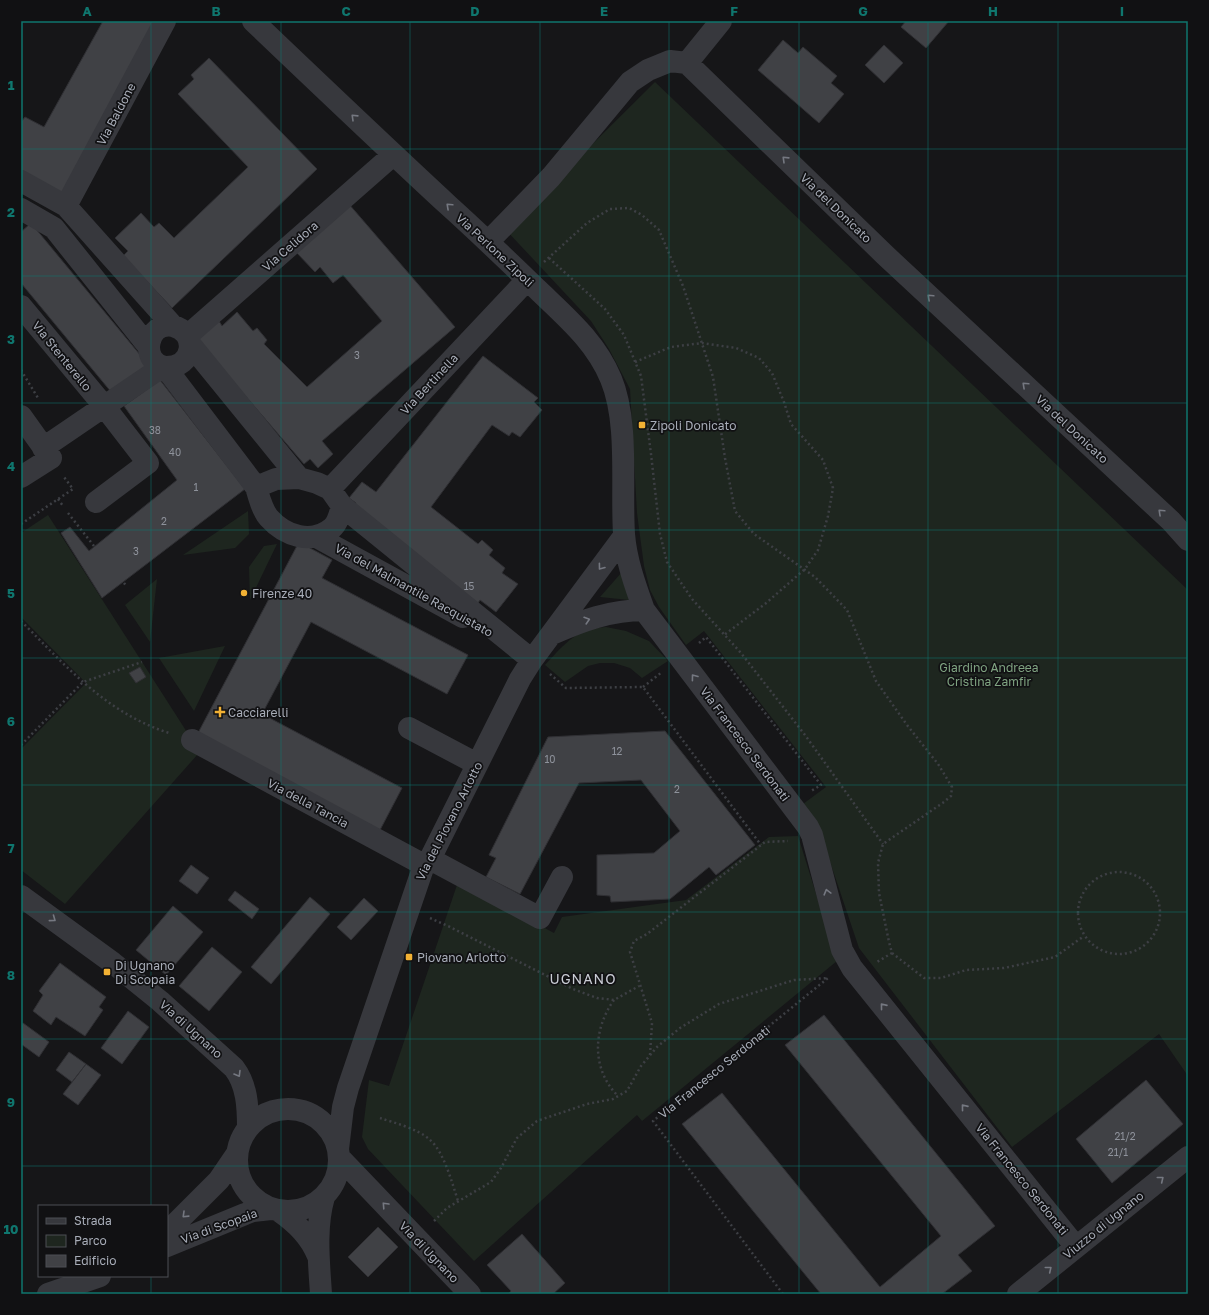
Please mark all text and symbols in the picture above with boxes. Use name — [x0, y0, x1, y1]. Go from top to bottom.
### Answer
text: A — [82, 3, 92, 19]
text: B — [211, 3, 221, 19]
text: C — [341, 3, 351, 19]
text: D — [470, 3, 480, 19]
text: E — [600, 3, 608, 19]
text: F — [730, 3, 738, 19]
text: G — [858, 3, 868, 19]
text: H — [988, 3, 998, 19]
text: I — [1120, 3, 1124, 19]
text: 1 — [8, 77, 15, 93]
street label: Via Baldone — [93, 80, 139, 148]
one-way arrow — [351, 115, 359, 122]
one-way arrow — [782, 156, 790, 164]
street label: Via del Donicato — [797, 170, 875, 246]
one-way arrow — [446, 203, 454, 211]
text: 2 — [7, 204, 15, 220]
street label: Via Perlone Zipoli — [453, 210, 537, 290]
street label: Via Celidora — [259, 218, 321, 274]
one-way arrow — [927, 295, 934, 302]
street label: Via Stenterello — [29, 318, 95, 394]
text: 3 — [7, 331, 15, 347]
house number: 3 — [354, 349, 360, 361]
street label: Via Bertinella — [397, 350, 461, 418]
one-way arrow — [1022, 383, 1030, 390]
street label: Via del Donicato — [1033, 392, 1111, 466]
place label: Zipoli Donicato — [650, 418, 736, 433]
marker: Zipoli Donicato — [637, 420, 647, 430]
house number: 38 — [149, 424, 161, 436]
house number: 40 — [169, 446, 181, 458]
text: 4 — [7, 458, 15, 474]
house number: 1 — [194, 481, 199, 493]
one-way arrow — [1158, 509, 1166, 517]
house number: 2 — [161, 515, 167, 527]
street label: Via del Malmantile Racquistato — [332, 540, 496, 640]
house number: 3 — [133, 545, 139, 557]
one-way arrow — [599, 563, 606, 570]
house number: 15 — [464, 580, 475, 592]
text: 5 — [7, 585, 15, 601]
place label: Firenze 40 — [252, 586, 312, 601]
marker: Firenze 40 — [239, 588, 249, 598]
one-way arrow — [583, 616, 590, 625]
park label: Giardino Andreea Cristina Zamfir — [939, 660, 1039, 689]
one-way arrow — [692, 674, 699, 681]
street label: Via Francesco Serdonati — [697, 684, 793, 804]
place label: Cacciarelli — [228, 705, 288, 720]
marker: Cacciarelli — [215, 707, 225, 717]
text: 6 — [7, 713, 15, 729]
house number: 12 — [612, 745, 623, 757]
house number: 10 — [544, 753, 556, 765]
street label: Via del Piovano Arlotto — [413, 759, 485, 883]
street label: Via della Tancia — [265, 775, 351, 831]
house number: 2 — [674, 783, 680, 795]
text: 7 — [7, 840, 15, 856]
one-way arrow — [823, 888, 831, 895]
one-way arrow — [48, 914, 55, 921]
place label: Piovano Arlotto — [417, 950, 506, 965]
marker: Piovano Arlotto — [404, 952, 414, 962]
place label: Di Ugnano Di Scopaia — [115, 958, 175, 987]
text: 8 — [7, 967, 15, 983]
marker: Di Ugnano Di Scopaia — [102, 967, 112, 977]
district label: UGNANO — [549, 970, 617, 987]
street label: Via di Ugnano — [156, 997, 226, 1061]
one-way arrow — [880, 1003, 887, 1011]
street label: Via Francesco Serdonati — [655, 1022, 773, 1122]
one-way arrow — [233, 1070, 241, 1077]
text: 9 — [7, 1094, 15, 1110]
one-way arrow — [962, 1105, 969, 1112]
street label: Via Francesco Serdonati — [972, 1120, 1072, 1238]
house number: 21/2 — [1114, 1130, 1136, 1142]
house number: 21/1 — [1108, 1146, 1128, 1158]
one-way arrow — [1156, 1177, 1163, 1184]
street label: Viuzzo di Ugnano — [1060, 1188, 1146, 1262]
one-way arrow — [382, 1203, 389, 1210]
legend — [38, 1205, 168, 1277]
street label: Via di Scopaia — [179, 1205, 259, 1247]
one-way arrow — [182, 1210, 190, 1217]
text: Strada — [74, 1213, 112, 1228]
street label: Via di Ugnano — [396, 1218, 462, 1286]
text: 10 — [3, 1221, 19, 1237]
text: Parco — [74, 1233, 107, 1248]
text: Edificio — [74, 1253, 116, 1268]
one-way arrow — [1044, 1267, 1051, 1274]

